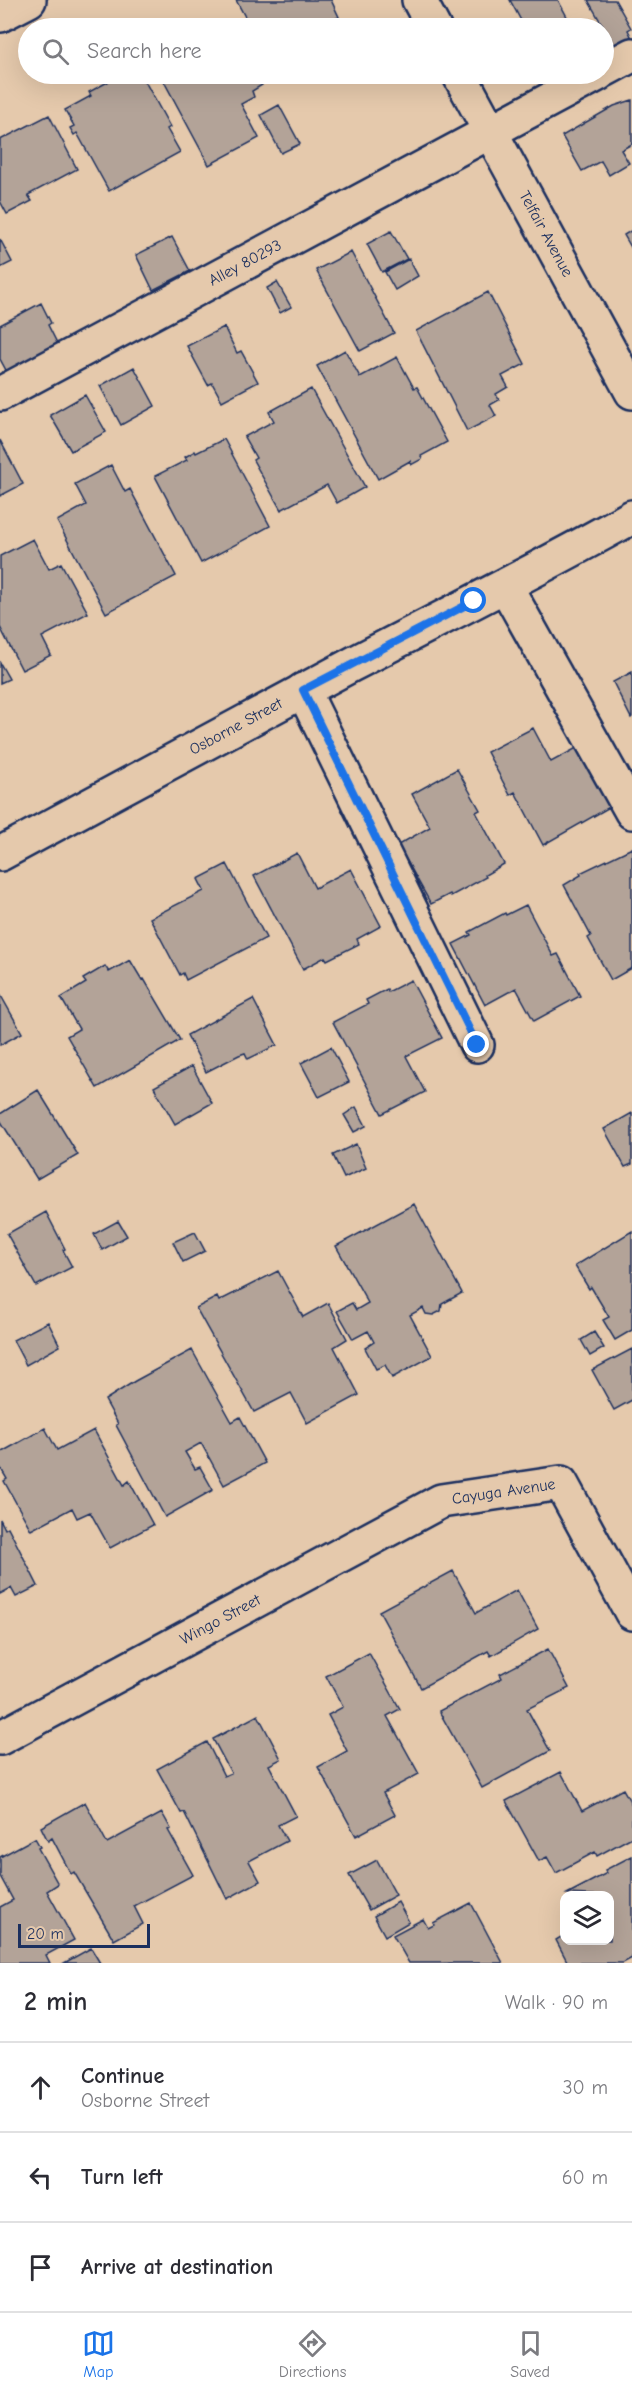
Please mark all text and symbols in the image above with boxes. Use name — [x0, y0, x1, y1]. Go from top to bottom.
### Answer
search box — [18, 18, 614, 84]
icon: search — [39, 35, 72, 68]
text: Search here — [87, 38, 202, 64]
street label: Telfair Avenue — [515, 188, 577, 280]
street label: Alley 80293 — [206, 236, 285, 290]
route start — [460, 587, 486, 613]
street label: Osborne Street — [186, 694, 286, 759]
route end — [463, 1031, 489, 1057]
street label: Cayuga Avenue — [451, 1475, 557, 1508]
street label: Wingo Street — [177, 1591, 264, 1649]
map controls — [560, 1891, 614, 1945]
button: layers — [560, 1891, 614, 1945]
scale bar — [18, 1921, 150, 1948]
text: 20 m — [27, 1925, 64, 1943]
text: 2 min — [24, 1987, 87, 2017]
text: Walk · 90 m — [505, 1991, 608, 2014]
text: Continue — [81, 2063, 164, 2089]
icon: ahead — [24, 2071, 57, 2104]
text: 30 m — [562, 2076, 608, 2099]
text: Osborne Street — [81, 2089, 209, 2112]
icon: left — [24, 2161, 57, 2194]
text: Turn left — [81, 2164, 163, 2190]
text: 60 m — [562, 2166, 608, 2189]
icon: arrive — [24, 2251, 57, 2284]
text: Arrive at destination — [81, 2254, 273, 2280]
tab: Map — [82, 2327, 115, 2381]
tab: Directions — [279, 2327, 346, 2381]
tab: Saved — [510, 2327, 550, 2381]

